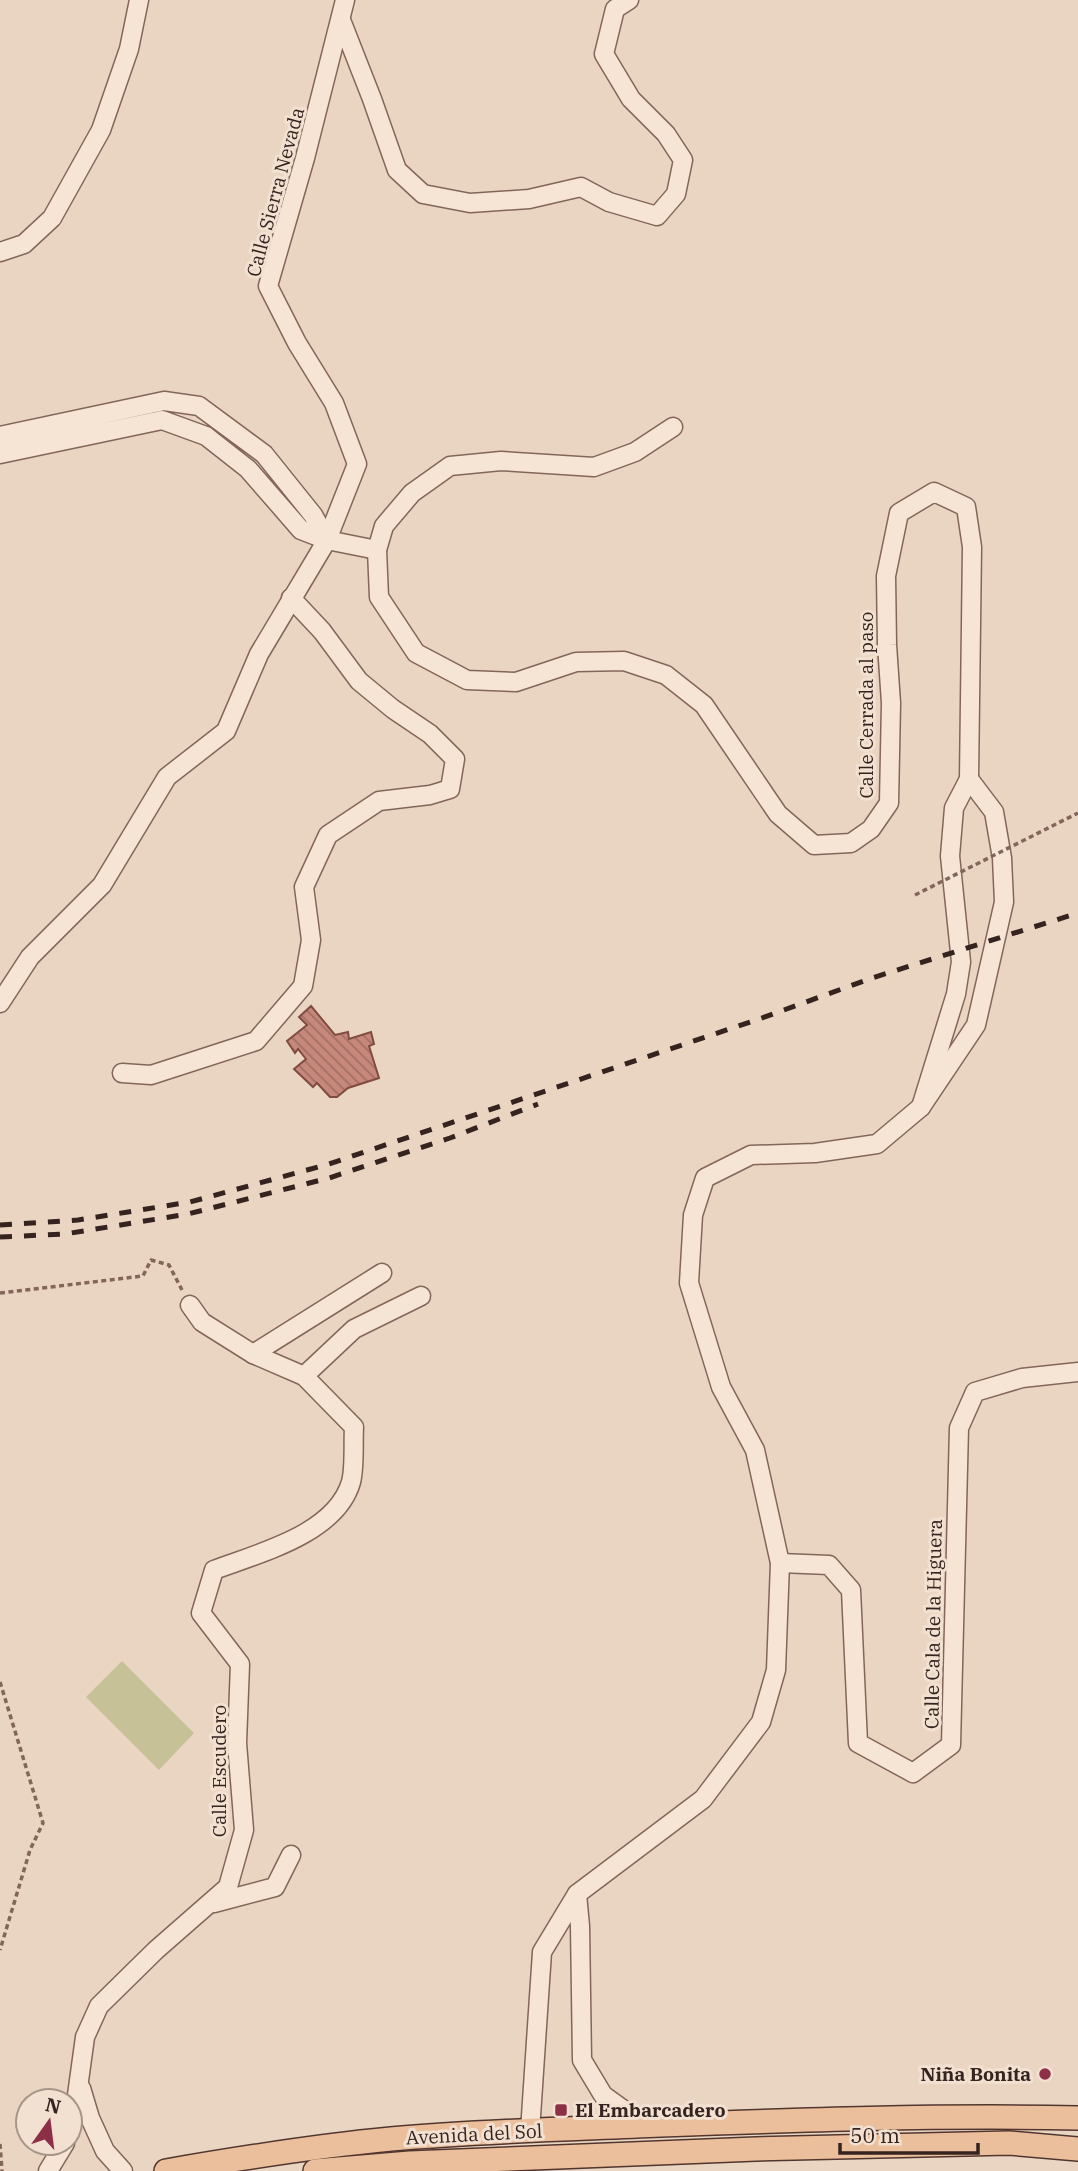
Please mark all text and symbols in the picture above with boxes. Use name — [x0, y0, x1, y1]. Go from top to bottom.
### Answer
street label: Calle Sierra Nevada — [241, 105, 309, 279]
street label: Calle Cerrada al paso — [854, 611, 878, 799]
street label: Calle Cala de la Higuera — [919, 1519, 947, 1729]
street label: Calle Escudero — [207, 1705, 231, 1837]
place label: Niña Bonita — [920, 2062, 1031, 2086]
marker: Niña Bonita — [1037, 2066, 1053, 2082]
north arrow — [14, 2087, 84, 2157]
text: N — [43, 2092, 63, 2119]
place label: El Embarcadero — [575, 2098, 726, 2122]
marker: El Embarcadero — [553, 2102, 569, 2118]
scale bar — [840, 2112, 978, 2156]
street label: Avenida del Sol — [405, 2118, 543, 2150]
text: 50 m — [850, 2121, 900, 2149]

